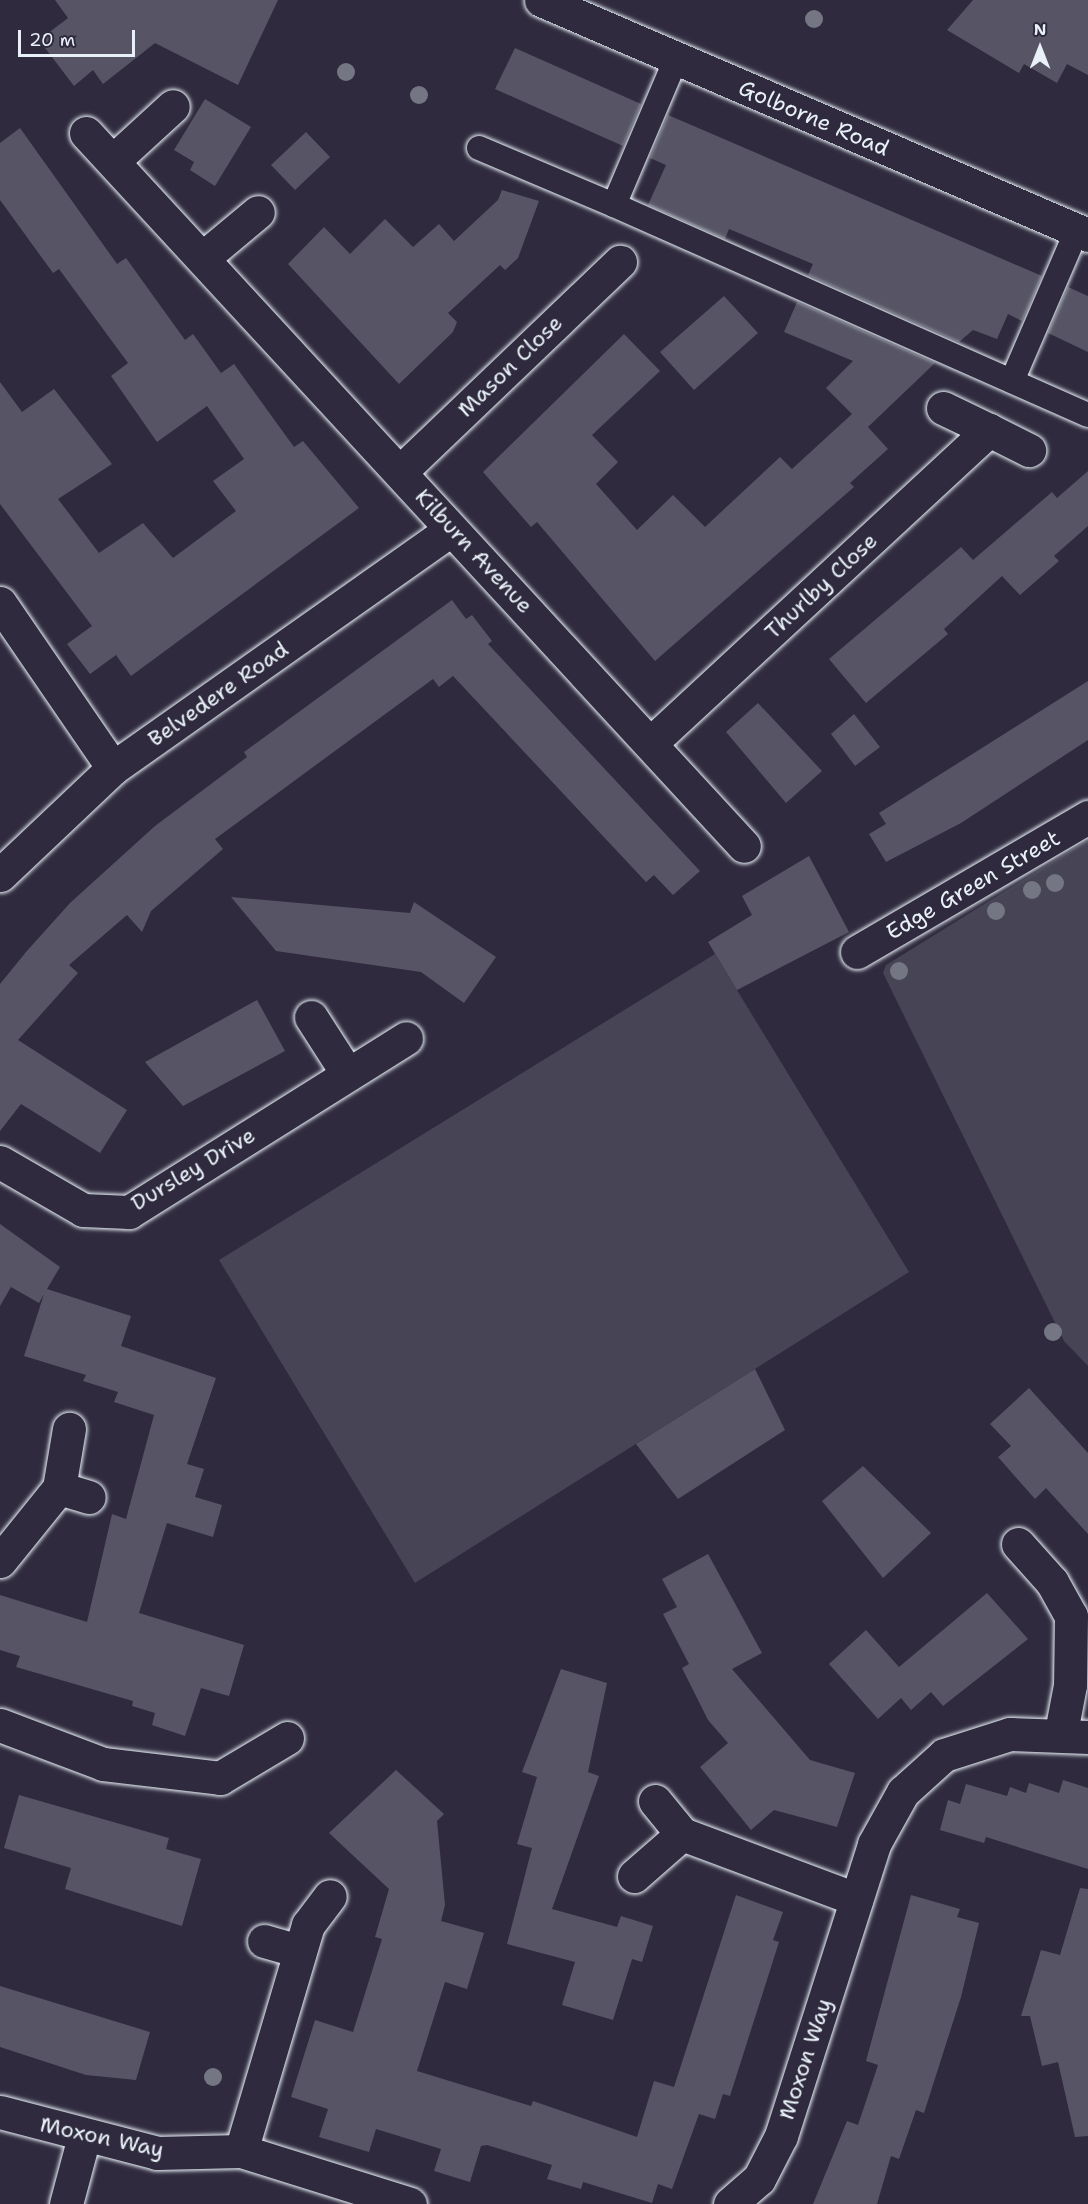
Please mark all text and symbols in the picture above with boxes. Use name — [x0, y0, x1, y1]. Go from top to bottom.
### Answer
scale bar — [21, 18, 138, 56]
north arrow — [1010, 18, 1070, 78]
text: N — [1034, 19, 1046, 40]
text: 20 m — [29, 28, 75, 52]
street label: Golborne Road — [735, 74, 893, 162]
street label: Mason Close — [452, 310, 568, 422]
street label: Kilburn Avenue — [410, 483, 538, 619]
street label: Thurlby Close — [759, 527, 883, 645]
street label: Belvedere Road — [143, 636, 293, 752]
street label: Edge Green Street — [882, 825, 1064, 945]
street label: Dursley Drive — [126, 1122, 260, 1216]
street label: Moxon Way — [773, 1995, 837, 2123]
street label: Moxon Way — [38, 2111, 166, 2163]

